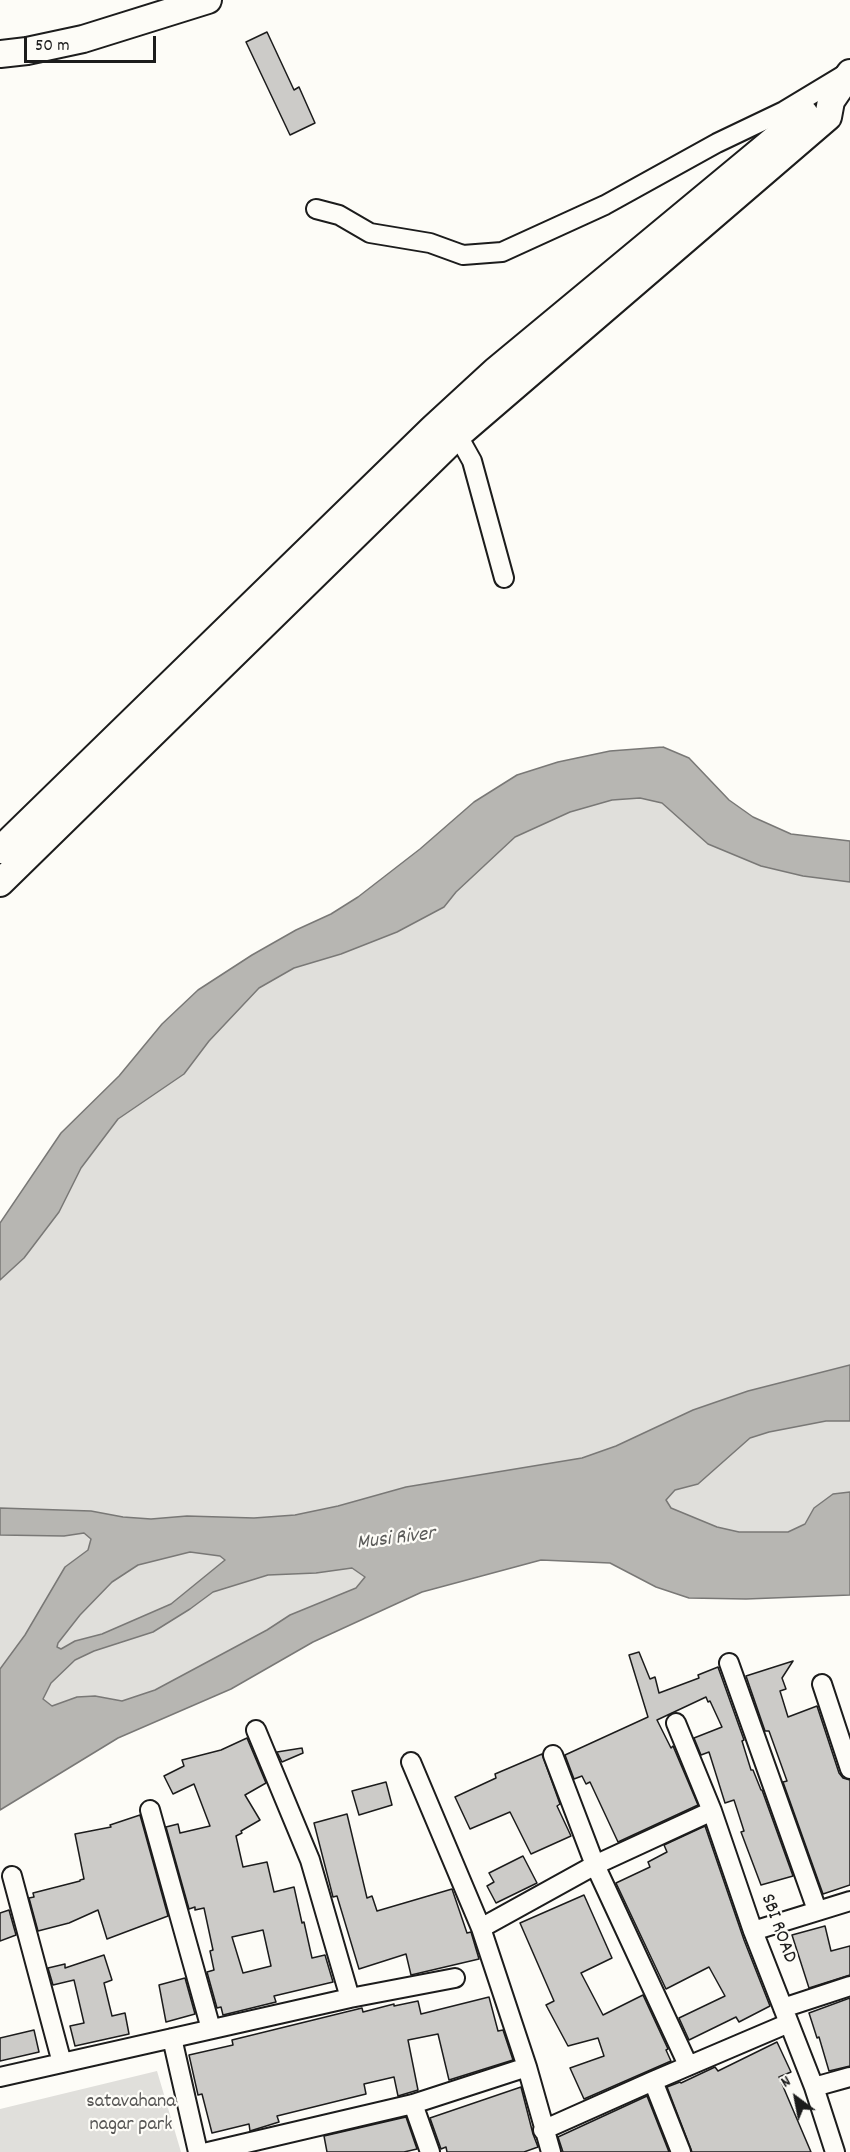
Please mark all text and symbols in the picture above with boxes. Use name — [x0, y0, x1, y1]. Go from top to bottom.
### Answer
scale bar — [27, 24, 159, 62]
text: 50 m — [35, 34, 70, 59]
water label: Musi River — [355, 1523, 437, 1557]
street label: SBI ROAD — [753, 1891, 801, 1967]
north arrow — [766, 2068, 826, 2128]
text: N — [777, 2070, 796, 2094]
park label: satavahana nagar park — [86, 2091, 176, 2138]

